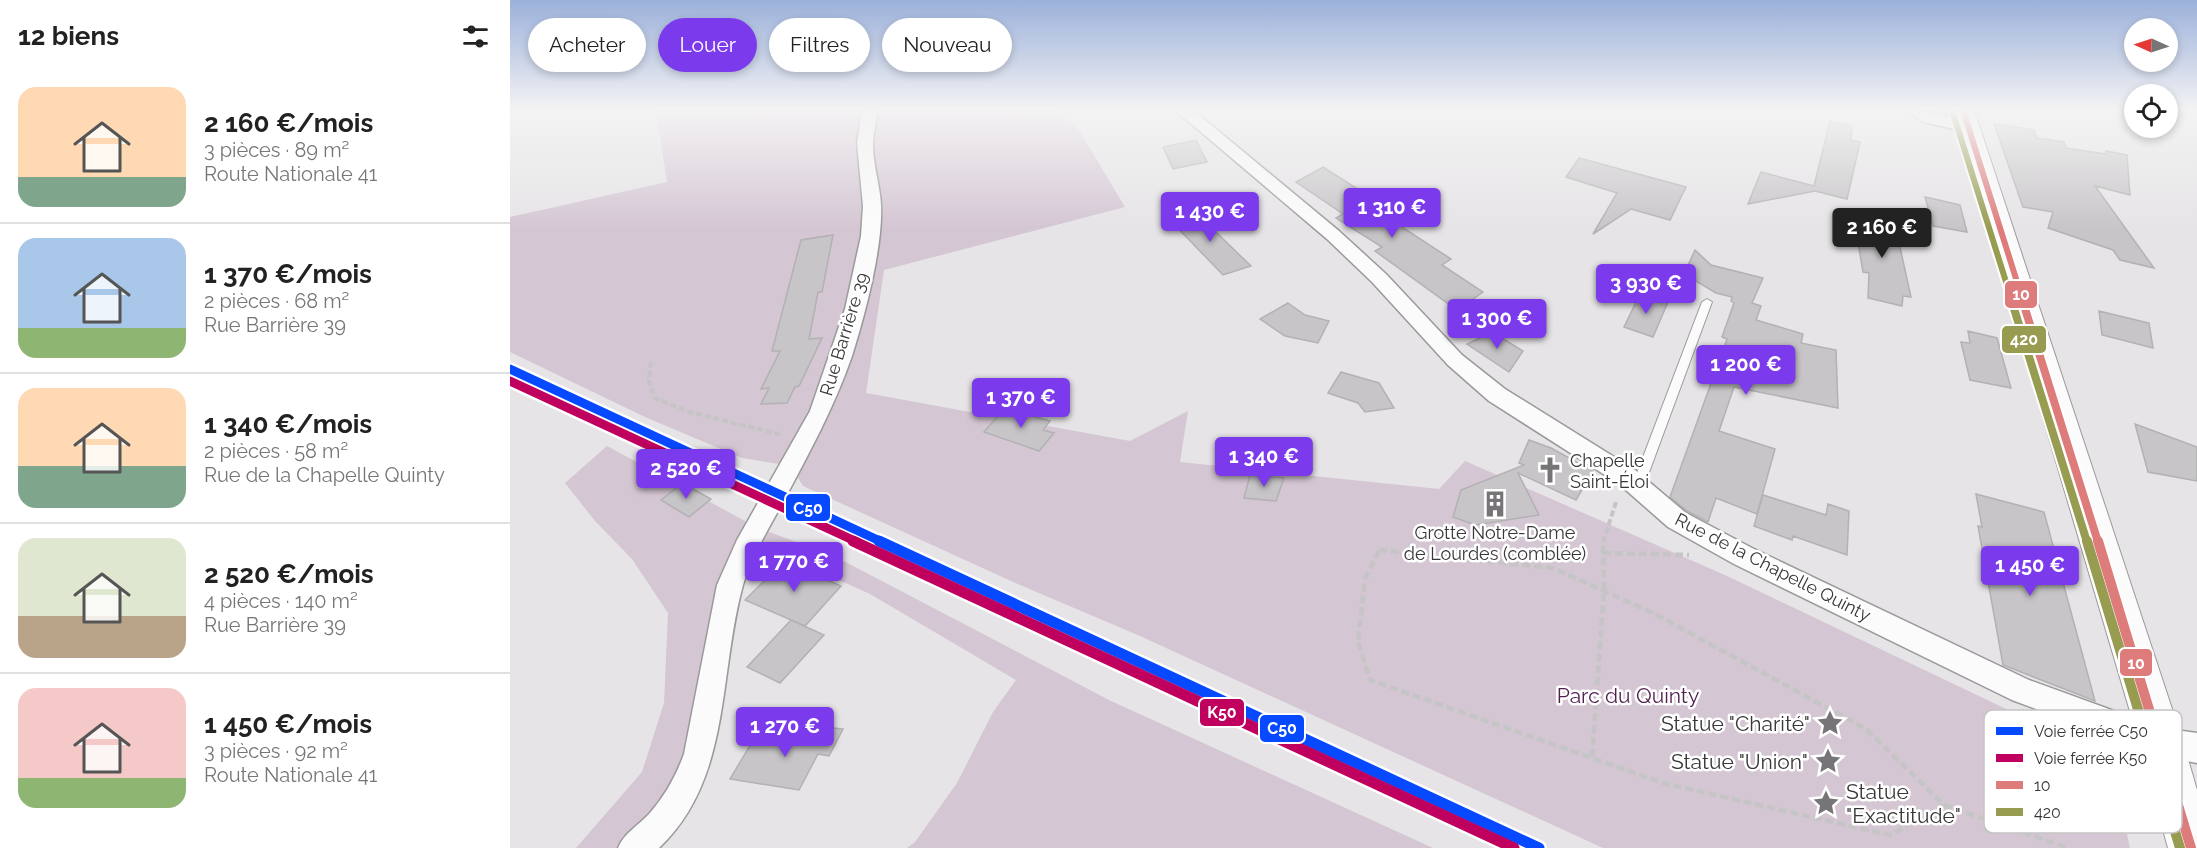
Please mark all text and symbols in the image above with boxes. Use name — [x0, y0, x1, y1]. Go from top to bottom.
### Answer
chip: Acheter — [528, 18, 646, 72]
chip: Louer — [658, 18, 757, 72]
chip: Filtres — [769, 18, 870, 72]
chip: Nouveau — [882, 18, 1012, 72]
north arrow — [2124, 18, 2178, 72]
map controls — [2124, 18, 2178, 138]
icon: filters — [459, 20, 492, 53]
text: 12 biens — [18, 21, 119, 51]
button: locate — [2124, 84, 2178, 138]
text: 2 160 €/mois — [204, 108, 373, 138]
icon: home — [66, 111, 138, 183]
text: 3 pièces · 89 m² — [204, 138, 349, 162]
text: Route Nationale 41 — [204, 162, 377, 186]
pin: 1 310 € — [1337, 188, 1447, 239]
pin: 1 430 € — [1155, 192, 1265, 243]
text: 1 310 € — [1358, 195, 1426, 219]
text: 1 430 € — [1175, 199, 1245, 223]
pin: 2 160 € — [1827, 208, 1937, 259]
text: 2 160 € — [1846, 215, 1918, 239]
text: 1 370 €/mois — [204, 259, 372, 289]
icon: home — [66, 262, 138, 334]
pin: 3 930 € — [1591, 264, 1701, 315]
street label: Rue Barrière 39 — [815, 270, 873, 398]
text: 3 930 € — [1610, 271, 1682, 295]
line badge: 10 — [2004, 280, 2038, 309]
text: 10 — [2012, 285, 2030, 304]
text: 2 pièces · 68 m² — [204, 289, 349, 313]
pin: 1 300 € — [1442, 299, 1552, 350]
text: 1 300 € — [1461, 306, 1533, 330]
text: Rue Barrière 39 — [204, 313, 346, 337]
line badge: 420 — [2001, 325, 2047, 354]
text: 420 — [2010, 330, 2038, 349]
pin: 1 200 € — [1691, 345, 1801, 396]
text: 1 200 € — [1710, 352, 1782, 376]
pin: 1 370 € — [966, 378, 1076, 429]
text: 1 370 € — [986, 385, 1056, 409]
text: 1 340 €/mois — [204, 409, 372, 439]
icon: home — [66, 412, 138, 484]
pin: 1 340 € — [1209, 437, 1319, 488]
text: 2 pièces · 58 m² — [204, 439, 348, 463]
text: 1 340 € — [1229, 444, 1299, 468]
pin: 2 520 € — [631, 449, 741, 500]
place label: Chapelle Saint-Éloi — [1570, 450, 1649, 492]
church icon: Chapelle Saint-Éloi — [1535, 455, 1565, 485]
text: 2 520 € — [650, 456, 722, 480]
text: Rue de la Chapelle Quinty — [204, 463, 445, 487]
building icon: Grotte Notre-Dame de Lourdes (comblée) — [1480, 489, 1510, 519]
line badge: C50 — [785, 493, 831, 522]
text: C50 — [793, 499, 823, 518]
street label: Rue de la Chapelle Quinty — [1672, 508, 1875, 626]
place label: Grotte Notre-Dame de Lourdes (comblée) — [1404, 522, 1586, 564]
pin: 1 770 € — [739, 542, 849, 593]
pin: 1 450 € — [1975, 546, 2085, 597]
text: 1 770 € — [759, 549, 829, 573]
text: 1 450 € — [1995, 553, 2065, 577]
text: 2 520 €/mois — [204, 559, 374, 589]
icon: home — [66, 562, 138, 634]
text: 4 pièces · 140 m² — [204, 589, 358, 613]
text: Rue Barrière 39 — [204, 613, 346, 637]
line badge: 10 — [2119, 648, 2153, 677]
text: 10 — [2127, 654, 2145, 673]
park label: Parc du Quinty — [1557, 683, 1699, 708]
line badge: K50 — [1199, 698, 1245, 727]
text: K50 — [1207, 703, 1237, 722]
pin: 1 270 € — [730, 707, 840, 758]
place icon: Statue "Charité" — [1815, 708, 1845, 738]
text: 1 450 €/mois — [204, 709, 372, 739]
legend — [1984, 710, 2182, 833]
place label: Statue "Charité" — [1661, 711, 1810, 736]
icon: home — [66, 712, 138, 784]
text: 1 270 € — [750, 714, 820, 738]
line badge: C50 — [1259, 714, 1305, 743]
text: C50 — [1267, 719, 1297, 738]
text: Voie ferrée C50 — [2034, 722, 2148, 741]
text: 3 pièces · 92 m² — [204, 739, 348, 763]
place icon: Statue "Union" — [1813, 746, 1843, 776]
place label: Statue "Union" — [1671, 749, 1808, 774]
text: Voie ferrée K50 — [2034, 749, 2147, 768]
text: Route Nationale 41 — [204, 763, 377, 787]
text: 10 — [2034, 776, 2051, 795]
place label: Statue "Exactitude" — [1846, 779, 1961, 828]
place icon: Statue "Exactitude" — [1811, 788, 1841, 818]
text: 420 — [2034, 803, 2061, 822]

